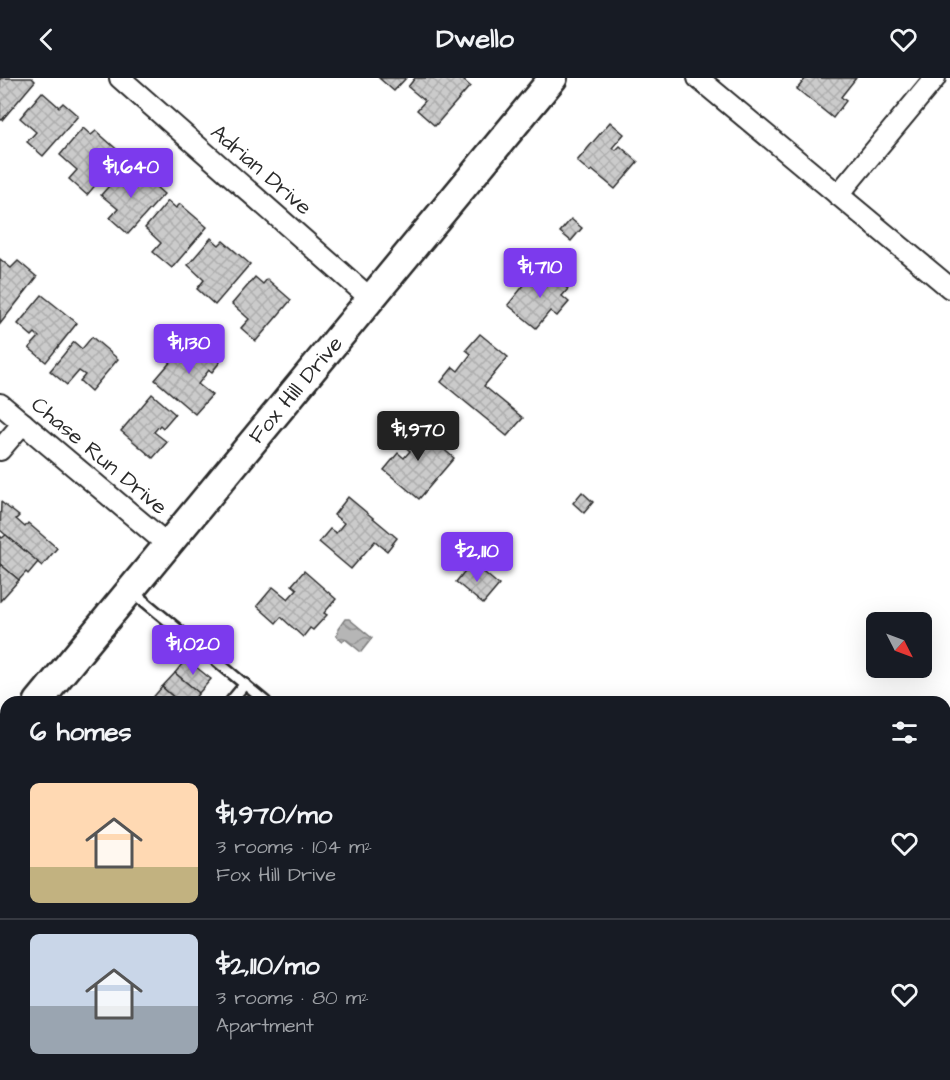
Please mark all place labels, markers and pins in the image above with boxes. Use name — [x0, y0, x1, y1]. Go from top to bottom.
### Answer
pin: $1,640 — [82, 148, 180, 199]
pin: $1,710 — [491, 248, 589, 299]
pin: $1,130 — [140, 324, 238, 375]
pin: $1,970 — [369, 411, 467, 462]
pin: $2,110 — [428, 532, 526, 583]
pin: $1,020 — [144, 625, 242, 676]

